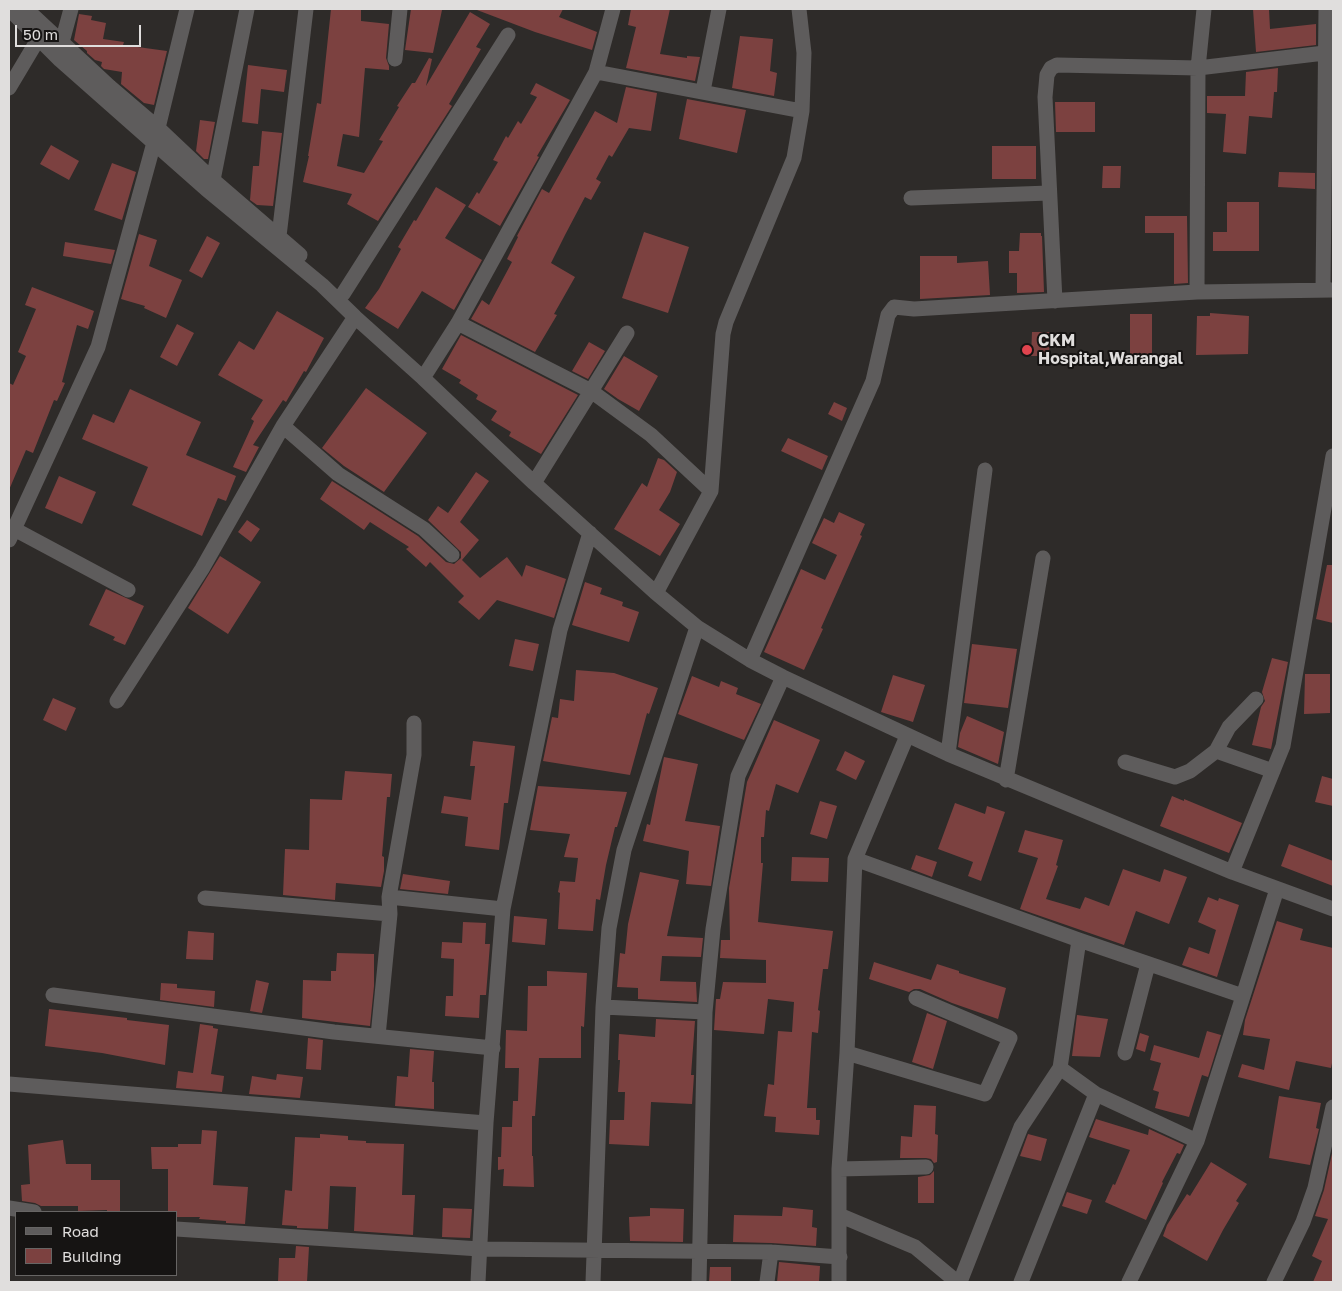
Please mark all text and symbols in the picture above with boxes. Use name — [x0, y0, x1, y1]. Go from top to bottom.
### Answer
scale bar — [18, 15, 144, 47]
text: 50 m — [23, 25, 58, 43]
place label: CKM Hospital,Warangal — [1038, 331, 1183, 369]
marker: CKM Hospital,Warangal — [1020, 343, 1034, 357]
legend — [15, 1211, 178, 1276]
text: Road — [62, 1222, 99, 1240]
text: Building — [62, 1247, 122, 1265]

